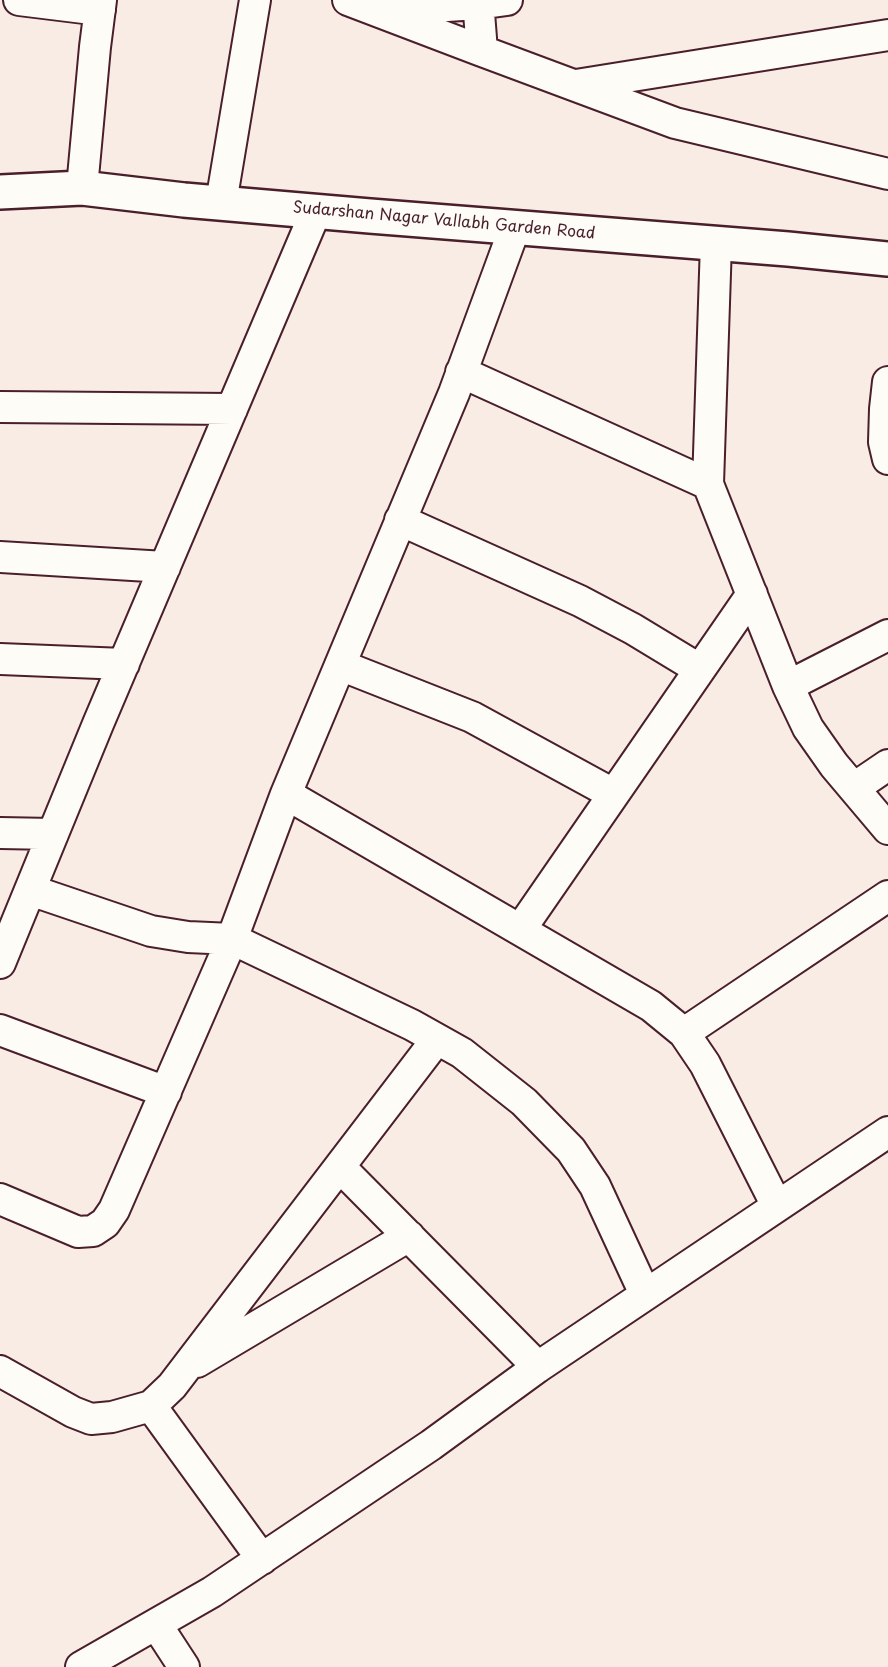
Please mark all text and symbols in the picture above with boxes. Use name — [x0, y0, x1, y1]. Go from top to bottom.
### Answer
street label: Sudarshan Nagar Vallabh Garden Road — [292, 198, 596, 244]

